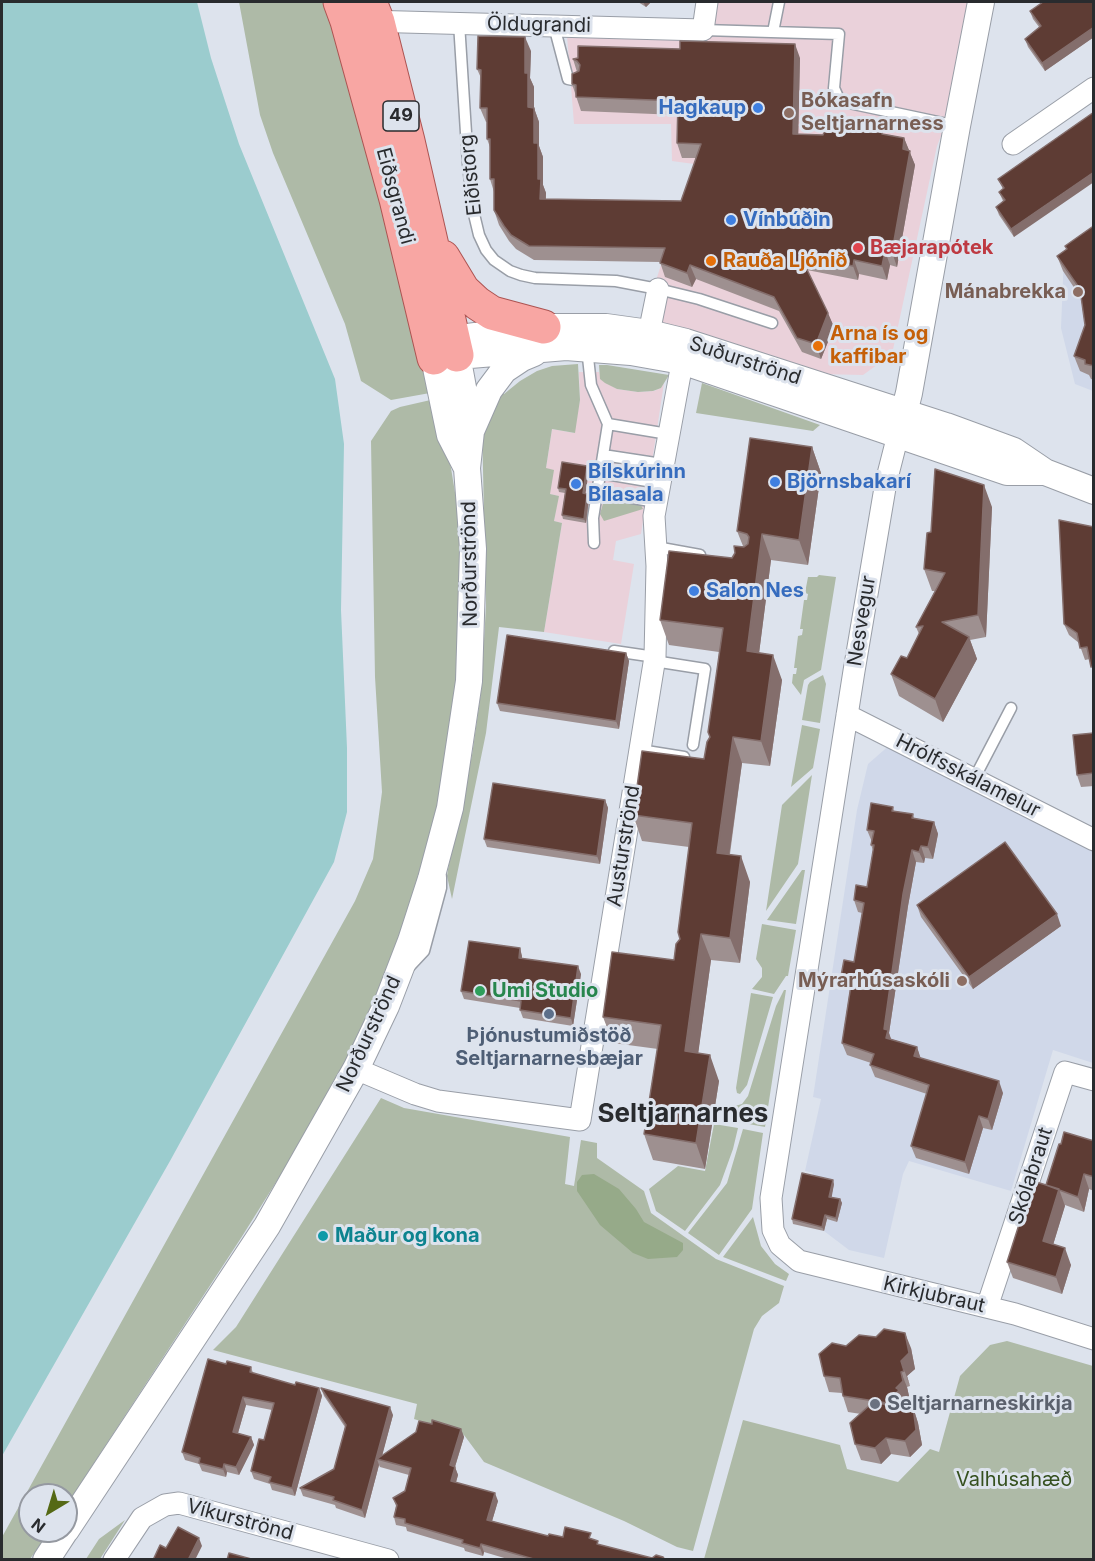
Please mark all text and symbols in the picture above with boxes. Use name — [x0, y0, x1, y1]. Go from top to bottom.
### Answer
street label: Öldugrandi — [487, 12, 591, 38]
place label: Bókasafn Seltjarnarness — [801, 89, 944, 136]
place label: Hagkaup — [659, 96, 746, 120]
road number: 49 — [383, 101, 419, 131]
marker: Hagkaup — [751, 101, 765, 115]
marker: Bókasafn Seltjarnarness — [782, 106, 796, 120]
street label: Eiðistorg — [455, 133, 487, 217]
street label: Eiðsgrandi — [371, 145, 419, 247]
place label: Vínbúðin — [743, 208, 831, 232]
marker: Vínbúðin — [724, 213, 738, 227]
place label: Bæjarapótek — [870, 236, 993, 260]
marker: Bæjarapótek — [851, 241, 865, 255]
place label: Rauða Ljónið — [723, 249, 847, 273]
marker: Rauða Ljónið — [704, 254, 718, 268]
place label: Mánabrekka — [945, 280, 1066, 304]
marker: Mánabrekka — [1071, 285, 1085, 299]
place label: Arna ís og kaffibar — [830, 322, 928, 369]
street label: Suðurströnd — [686, 332, 804, 390]
marker: Arna ís og kaffibar — [811, 339, 825, 353]
place label: Bílskúrinn Bílasala — [588, 460, 686, 507]
place label: Björnsbakarí — [787, 470, 911, 494]
marker: Björnsbakarí — [768, 475, 782, 489]
marker: Bílskúrinn Bílasala — [569, 477, 583, 491]
street label: Norðurströnd — [457, 501, 483, 627]
street label: Nesvegur — [843, 574, 881, 668]
place label: Salon Nes — [706, 579, 804, 603]
marker: Salon Nes — [687, 584, 701, 598]
street label: Hrólfsskálamelur — [892, 729, 1044, 823]
street label: Austurströnd — [603, 784, 645, 908]
place label: Mýrarhúsaskóli — [798, 969, 950, 993]
street label: Norðurströnd — [332, 972, 406, 1096]
marker: Mýrarhúsaskóli — [955, 974, 969, 988]
place label: Umi Studio — [492, 979, 598, 1003]
marker: Umi Studio — [473, 984, 487, 998]
marker: Þjónustumiðstöð Seltjarnarnesbæjar — [542, 1007, 556, 1021]
place label: Þjónustumiðstöð Seltjarnarnesbæjar — [455, 1024, 643, 1071]
district label: Seltjarnarnes — [598, 1098, 768, 1130]
street label: Skólabraut — [1004, 1124, 1058, 1228]
place label: Maður og kona — [335, 1224, 480, 1248]
marker: Maður og kona — [316, 1229, 330, 1243]
street label: Kirkjubraut — [881, 1272, 987, 1318]
place label: Seltjarnarneskirkja — [887, 1392, 1073, 1416]
marker: Seltjarnarneskirkja — [868, 1397, 882, 1411]
park label: Valhúsahæð — [956, 1468, 1072, 1492]
north arrow — [18, 1483, 78, 1543]
street label: Víkurströnd — [184, 1494, 296, 1546]
text: N — [27, 1514, 49, 1537]

